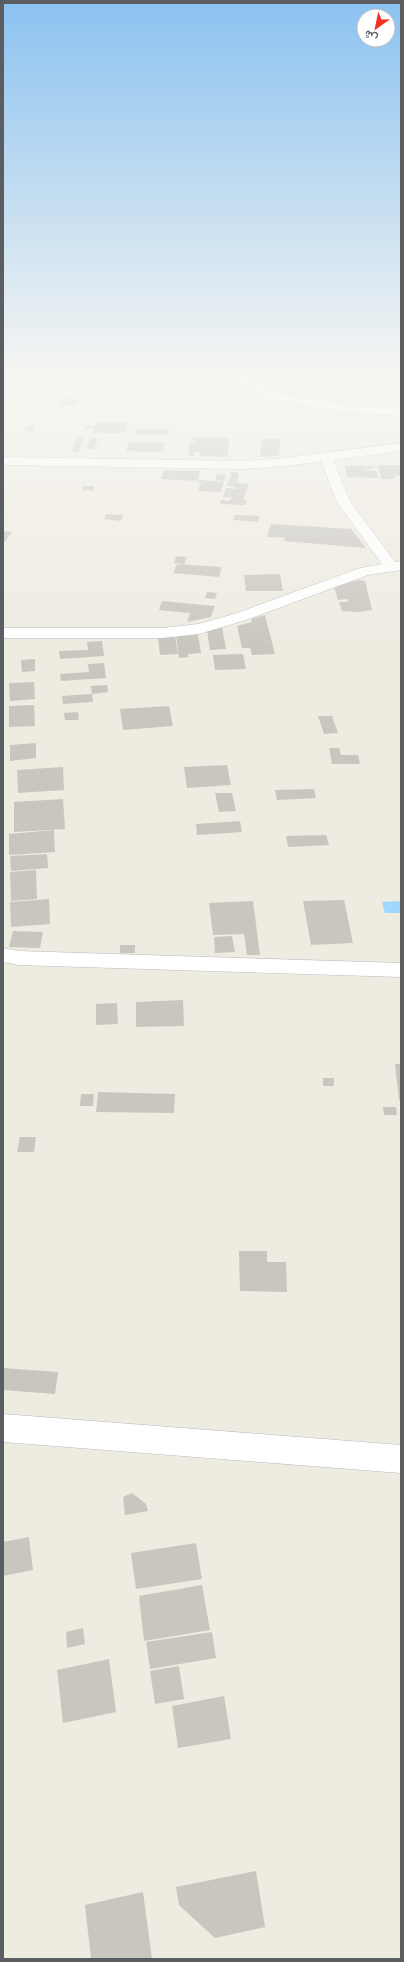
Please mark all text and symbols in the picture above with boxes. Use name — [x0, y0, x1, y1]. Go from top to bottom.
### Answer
north arrow — [356, 8, 396, 48]
text: ش — [361, 27, 380, 46]

